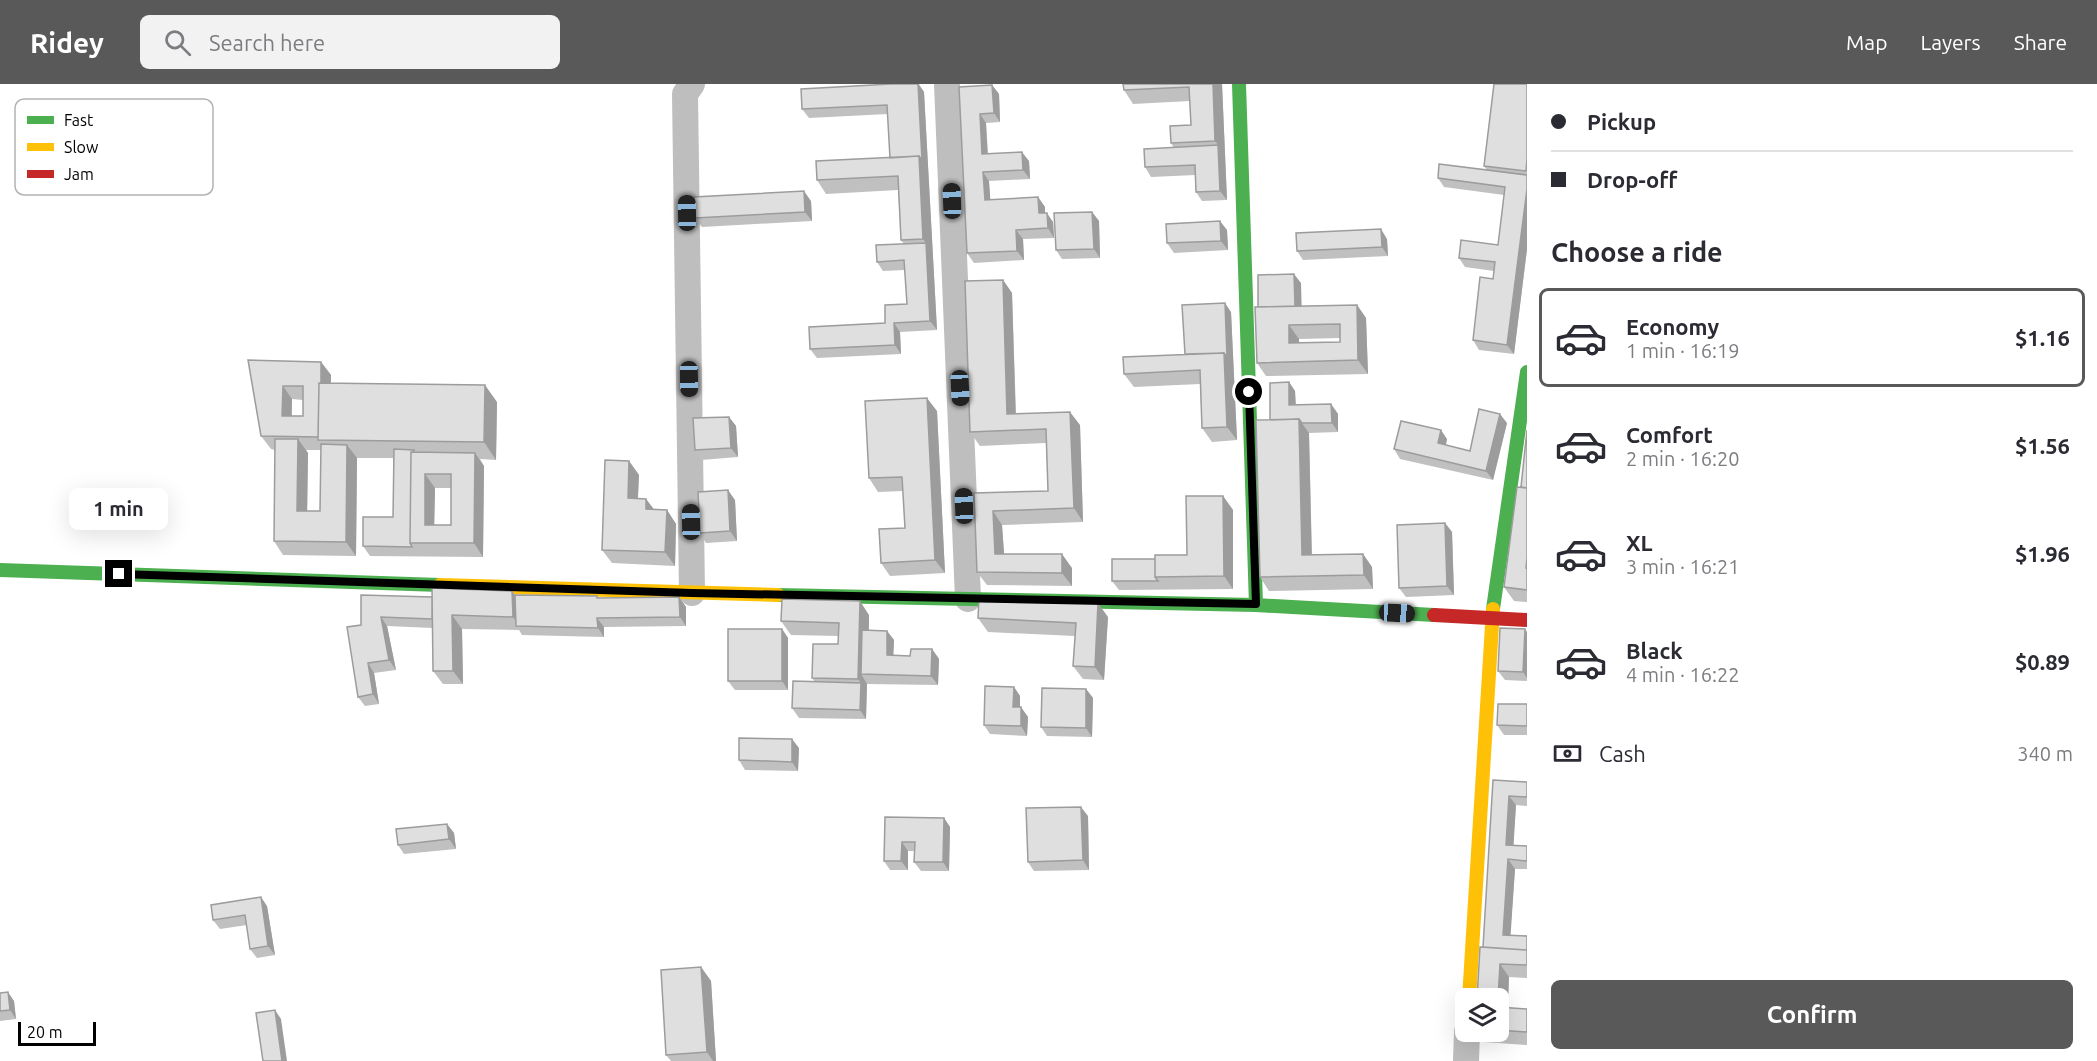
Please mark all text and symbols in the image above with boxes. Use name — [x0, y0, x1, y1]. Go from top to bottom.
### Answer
search box — [140, 15, 560, 69]
icon: search — [161, 26, 194, 59]
text: Ridey — [30, 27, 104, 58]
text: Search here — [209, 30, 325, 55]
text: Map — [1846, 30, 1887, 54]
text: Layers — [1920, 30, 1981, 54]
text: Share — [2014, 30, 2067, 54]
legend — [15, 99, 213, 195]
text: Pickup — [1587, 109, 1656, 134]
text: Fast — [64, 111, 94, 129]
text: Slow — [64, 138, 99, 156]
text: Jam — [64, 165, 94, 183]
text: Drop-off — [1587, 167, 1677, 192]
car — [942, 183, 962, 219]
car — [678, 195, 696, 231]
text: Choose a ride — [1551, 237, 1723, 267]
icon: car — [1554, 311, 1608, 365]
text: Economy — [1626, 314, 1719, 339]
text: $1.16 — [2015, 325, 2070, 350]
text: 1 min · 16:19 — [1626, 339, 1740, 362]
car — [680, 361, 698, 397]
car — [950, 370, 970, 406]
route start — [1235, 378, 1262, 405]
icon: car — [1554, 419, 1608, 473]
text: Comfort — [1626, 422, 1713, 447]
text: $1.56 — [2015, 433, 2070, 458]
text: 2 min · 16:20 — [1626, 447, 1740, 470]
callout: 1 min — [70, 487, 168, 529]
car — [954, 488, 974, 524]
text: 1 min — [93, 497, 144, 520]
car — [682, 504, 700, 540]
icon: car — [1554, 527, 1608, 581]
text: XL — [1626, 530, 1653, 555]
text: $1.96 — [2015, 541, 2070, 566]
text: 3 min · 16:21 — [1626, 555, 1740, 578]
route end — [105, 560, 132, 587]
car — [1379, 603, 1415, 623]
icon: car — [1554, 635, 1608, 689]
text: Black — [1626, 638, 1683, 663]
text: $0.89 — [2015, 649, 2070, 674]
text: 4 min · 16:22 — [1626, 663, 1740, 686]
icon: cash — [1551, 737, 1584, 770]
text: Cash — [1599, 741, 1646, 766]
text: 340 m — [2017, 742, 2073, 765]
button: Confirm — [1551, 980, 2073, 1049]
map controls — [1455, 988, 1509, 1042]
button: layers — [1455, 988, 1509, 1042]
scale bar — [18, 1019, 96, 1046]
text: 20 m — [27, 1023, 63, 1041]

